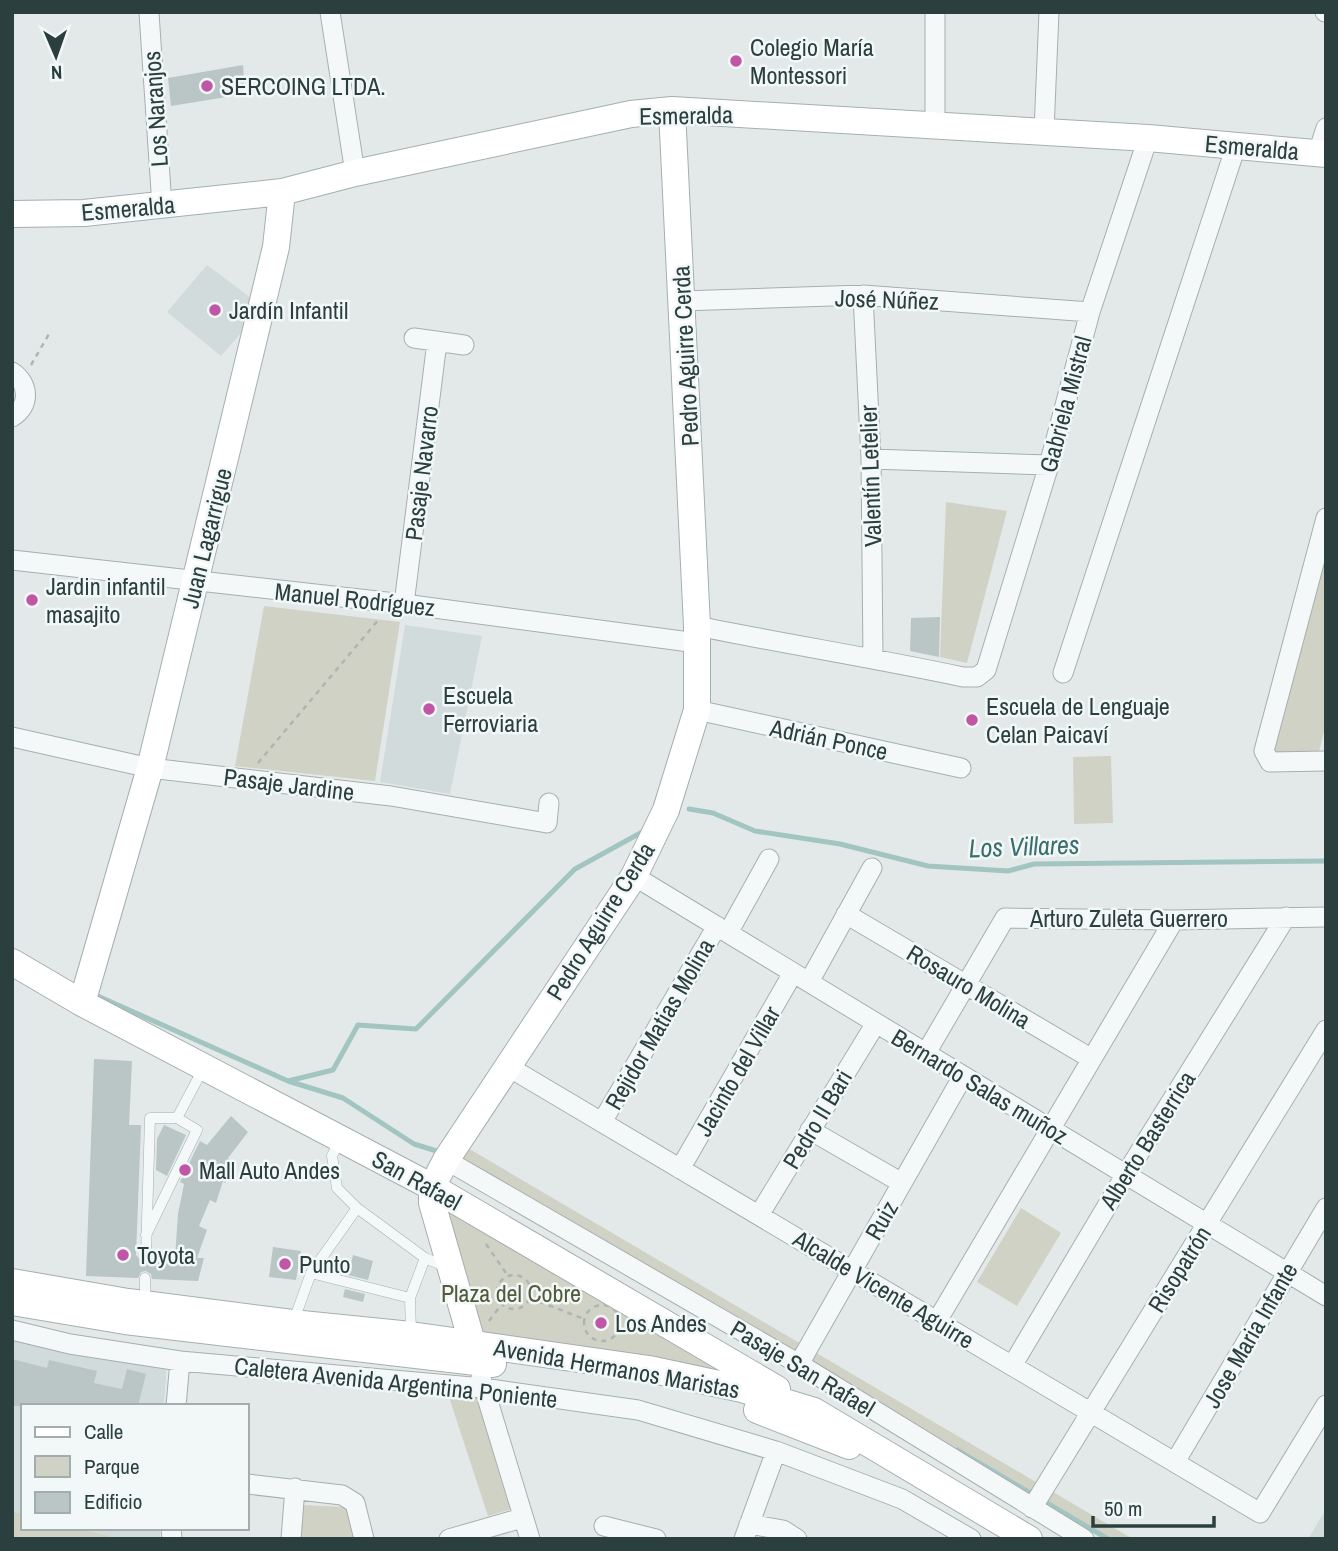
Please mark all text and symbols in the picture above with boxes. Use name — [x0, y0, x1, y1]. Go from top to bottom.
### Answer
north arrow — [21, 21, 91, 91]
place label: Colegio María Montessori — [750, 31, 874, 91]
street label: Los Naranjos — [135, 50, 175, 168]
marker: Colegio María Montessori — [728, 53, 744, 69]
text: N — [51, 60, 63, 86]
place label: SERCOING LTDA. — [221, 70, 386, 102]
marker: SERCOING LTDA. — [199, 78, 215, 94]
street label: Esmeralda — [639, 98, 733, 132]
street label: Esmeralda — [1204, 127, 1300, 167]
street label: Esmeralda — [80, 188, 176, 228]
street label: Pedro Aguirre Cerda — [664, 265, 706, 447]
street label: José Núñez — [835, 281, 940, 317]
place label: Jardín Infantil — [229, 294, 348, 326]
marker: Jardín Infantil — [207, 302, 223, 318]
street label: Gabriela Mistral — [1031, 332, 1099, 476]
street label: Pasaje Navarro — [397, 404, 445, 542]
street label: Valentín Letelier — [852, 404, 888, 547]
street label: Juan Lagarrigue — [173, 465, 239, 611]
place label: Jardin infantil masajito — [46, 570, 165, 630]
street label: Manuel Rodríguez — [273, 575, 437, 623]
marker: Jardin infantil masajito — [24, 592, 40, 608]
place label: Escuela Ferroviaria — [443, 679, 538, 739]
place label: Escuela de Lenguaje Celan Paicaví — [986, 690, 1170, 750]
marker: Escuela Ferroviaria — [421, 701, 437, 717]
street label: Adrián Ponce — [766, 711, 891, 767]
marker: Escuela de Lenguaje Celan Paicaví — [964, 712, 980, 728]
street label: Pasaje Jardine — [222, 760, 356, 808]
water label: Los Villares — [968, 827, 1080, 865]
street label: Pedro Aguirre Cerda — [539, 836, 661, 1006]
street label: Arturo Zuleta Guerrero — [1029, 902, 1228, 934]
street label: Rejidor Matias Molina — [597, 933, 721, 1115]
street label: Rosauro Molina — [901, 937, 1037, 1036]
street label: Jacinto del Villar — [687, 1000, 787, 1142]
street label: Bernardo Salas muñoz — [886, 1021, 1074, 1151]
street label: Pedro II Bari — [775, 1063, 859, 1175]
street label: Alberto Basterrica — [1091, 1065, 1202, 1216]
street label: San Rafael — [367, 1142, 467, 1218]
place label: Mall Auto Andes — [199, 1154, 340, 1186]
marker: Mall Auto Andes — [177, 1162, 193, 1178]
street label: Ruiz — [857, 1194, 905, 1246]
street label: Risopatrón — [1140, 1220, 1218, 1318]
street label: Alcalde Vicente Aguirre — [787, 1222, 980, 1356]
place label: Toyota — [137, 1239, 195, 1271]
marker: Toyota — [115, 1247, 131, 1263]
place label: Punto — [299, 1248, 350, 1280]
marker: Punto — [277, 1256, 293, 1272]
street label: Jose Maria Infante — [1195, 1256, 1305, 1414]
park label: Plaza del Cobre — [441, 1277, 581, 1309]
place label: Los Andes — [615, 1307, 707, 1339]
street label: Pasaje San Rafael — [725, 1312, 881, 1424]
marker: Los Andes — [593, 1315, 609, 1331]
street label: Avenida Hermanos Maristas — [491, 1330, 742, 1405]
street label: Caletera Avenida Argentina Poniente — [233, 1349, 559, 1415]
legend — [21, 1404, 248, 1530]
text: Calle — [84, 1417, 123, 1446]
text: Parque — [84, 1452, 140, 1481]
scale bar — [1093, 1484, 1214, 1528]
text: Edificio — [84, 1487, 142, 1516]
text: 50 m — [1104, 1494, 1142, 1523]

